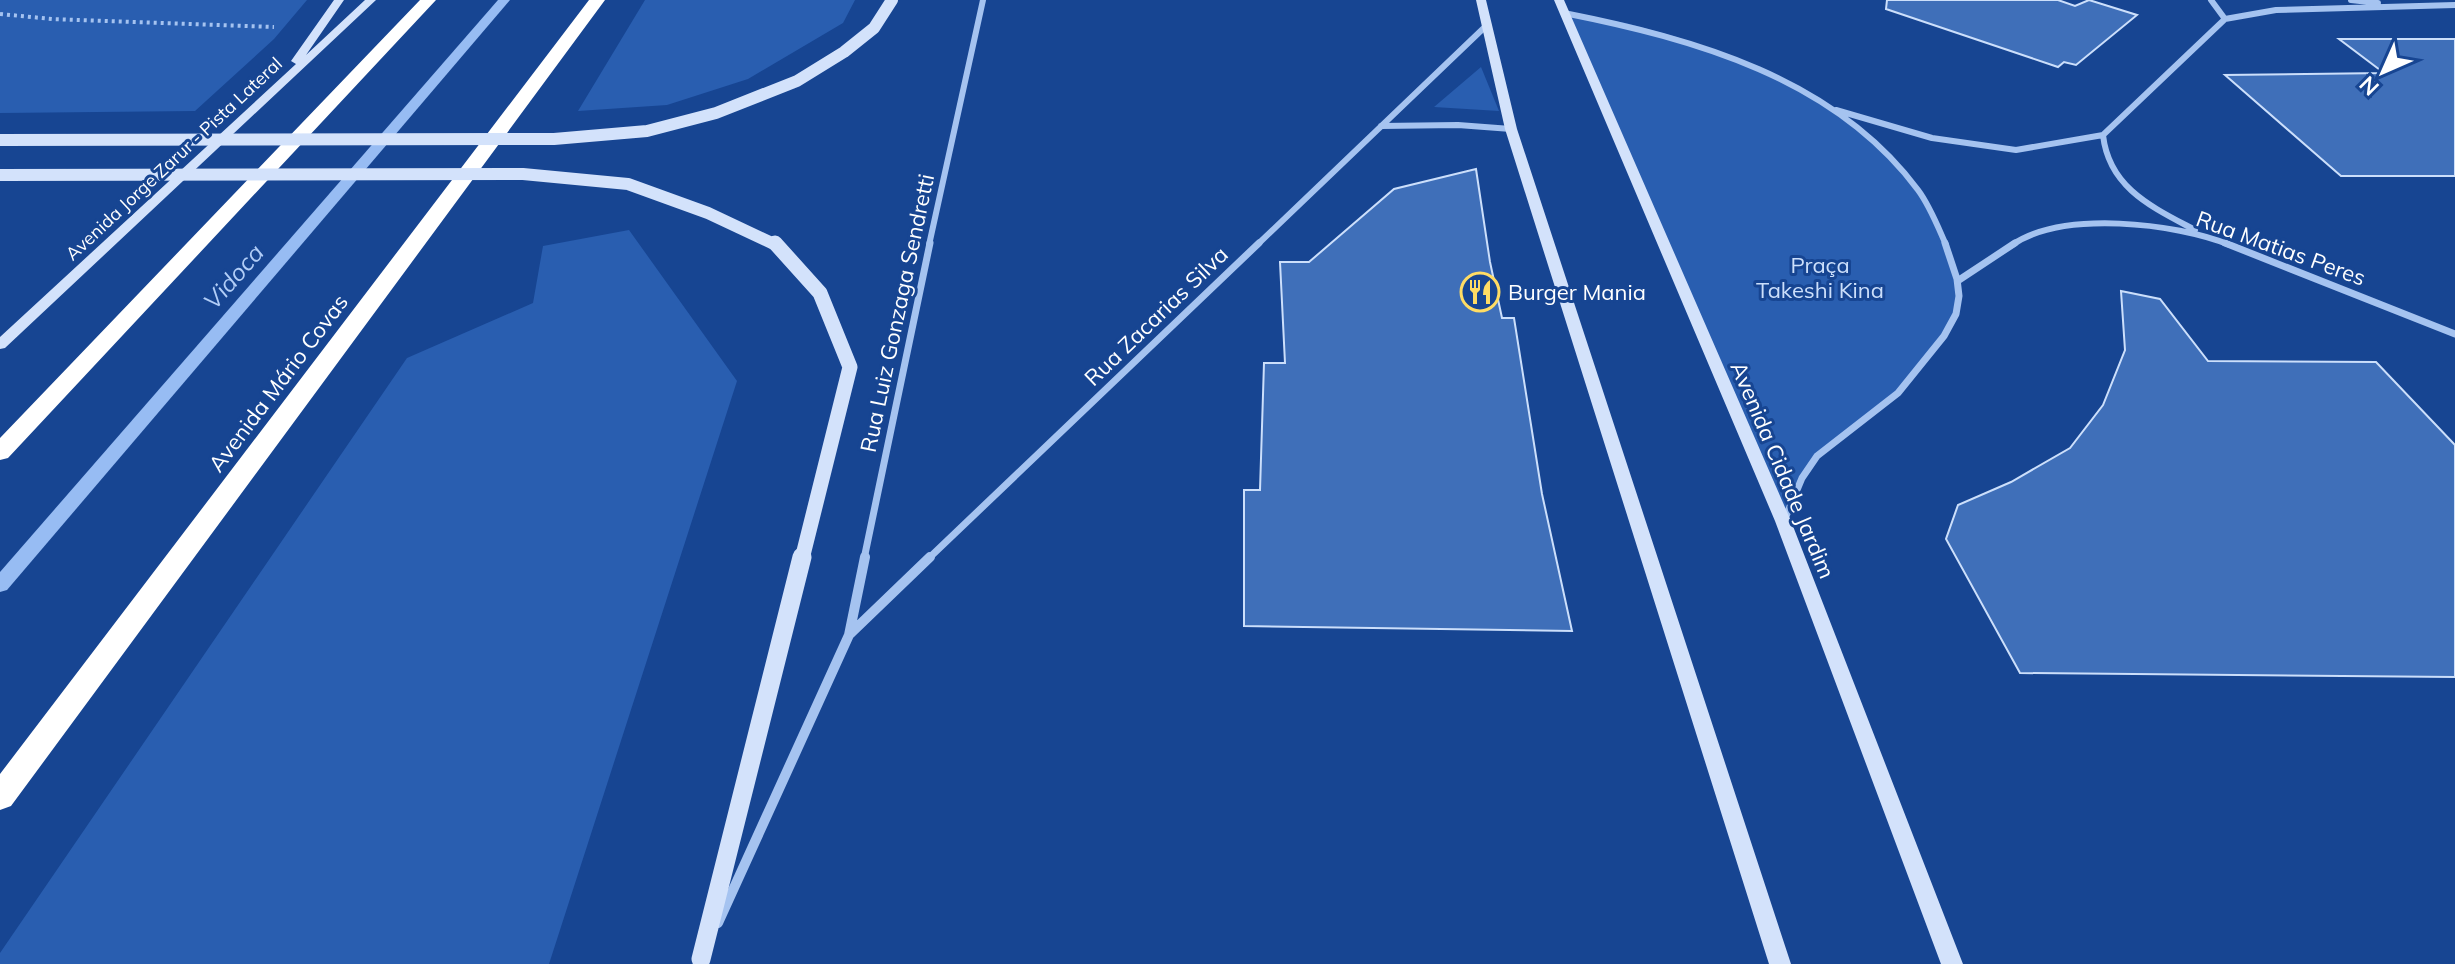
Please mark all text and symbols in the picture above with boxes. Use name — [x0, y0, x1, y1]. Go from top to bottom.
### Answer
north arrow — [2343, 32, 2423, 112]
street label: Avenida Jorge Zarur - Pista Lateral — [61, 52, 287, 265]
text: N — [2353, 70, 2385, 102]
street label: Rua Luiz Gonzaga Sendretti — [854, 171, 940, 455]
street label: Rua Matias Peres — [2192, 204, 2370, 292]
water label: Vidoca — [197, 238, 270, 315]
street label: Rua Zacarias Silva — [1078, 240, 1234, 392]
park label: Praça Takeshi Kina — [1756, 251, 1884, 304]
restaurant icon: Burger Mania — [1459, 271, 1501, 313]
place label: Burger Mania — [1508, 278, 1646, 306]
street label: Avenida Mário Covas — [202, 289, 354, 477]
street label: Avenida Cidade Jardim — [1725, 357, 1841, 583]

